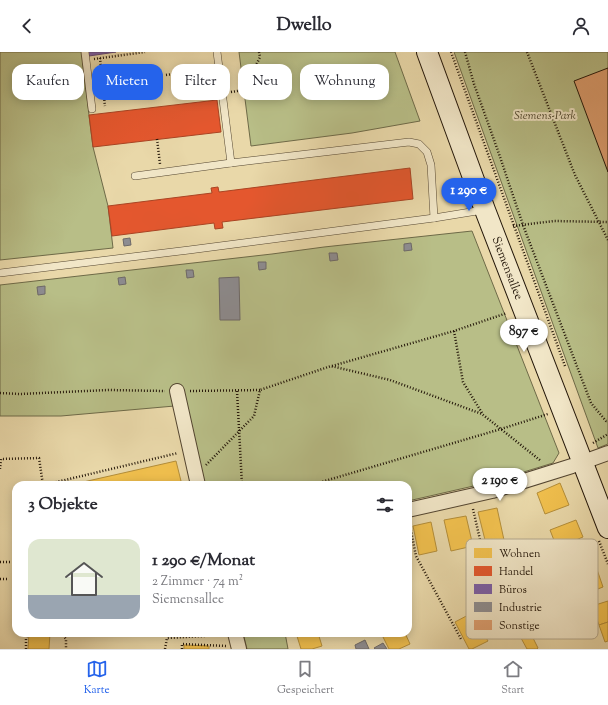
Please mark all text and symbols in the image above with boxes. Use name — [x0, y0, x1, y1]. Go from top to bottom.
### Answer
text: Dwello — [276, 13, 332, 39]
icon: back — [16, 15, 38, 37]
icon: person — [570, 15, 592, 37]
chip: Kaufen — [12, 64, 84, 100]
chip: Mieten — [92, 64, 163, 100]
chip: Filter — [171, 64, 230, 100]
chip: Neu — [238, 64, 292, 100]
chip: Wohnung — [300, 64, 389, 100]
park label: Siemens-Park — [514, 107, 577, 125]
pin: 1 290 € — [432, 178, 506, 212]
text: 1 290 € — [450, 182, 488, 200]
street label: Siemensallee — [487, 234, 528, 303]
pin: 897 € — [496, 319, 552, 353]
text: 897 € — [509, 323, 539, 341]
pin: 2 190 € — [463, 468, 537, 502]
text: 2 190 € — [481, 472, 519, 490]
text: 3 Objekte — [28, 493, 98, 517]
icon: filters — [374, 494, 396, 516]
legend — [466, 539, 598, 639]
text: Wohnen — [499, 546, 541, 562]
text: 1 290 €/Monat — [152, 549, 255, 573]
icon: home — [60, 555, 108, 603]
text: Handel — [499, 564, 533, 580]
text: 2 Zimmer · 74 m² — [152, 573, 243, 591]
text: Büros — [499, 582, 527, 598]
text: Siemensallee — [152, 591, 224, 609]
text: Industrie — [499, 600, 542, 616]
text: Sonstige — [499, 618, 540, 634]
tab: Karte — [84, 658, 110, 698]
tab: Gespeichert — [277, 658, 334, 698]
tab: Start — [501, 658, 524, 698]

